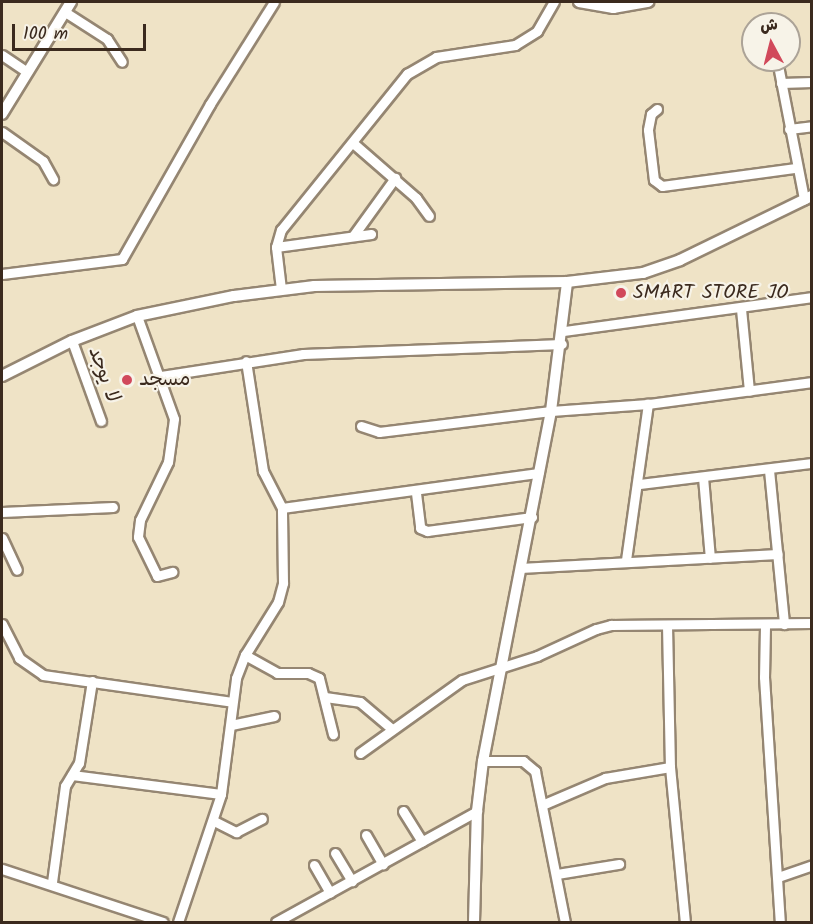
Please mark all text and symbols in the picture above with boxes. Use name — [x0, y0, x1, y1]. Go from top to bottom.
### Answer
scale bar — [15, 12, 148, 50]
north arrow — [741, 12, 801, 72]
text: ش — [759, 12, 779, 39]
text: 100 m — [23, 20, 68, 49]
place label: SMART STORE JO — [633, 281, 789, 305]
marker: SMART STORE JO — [614, 286, 628, 300]
street label: لا يوجد — [82, 344, 124, 406]
place label: مسجد — [139, 368, 190, 392]
marker: مسجد — [120, 373, 134, 387]

